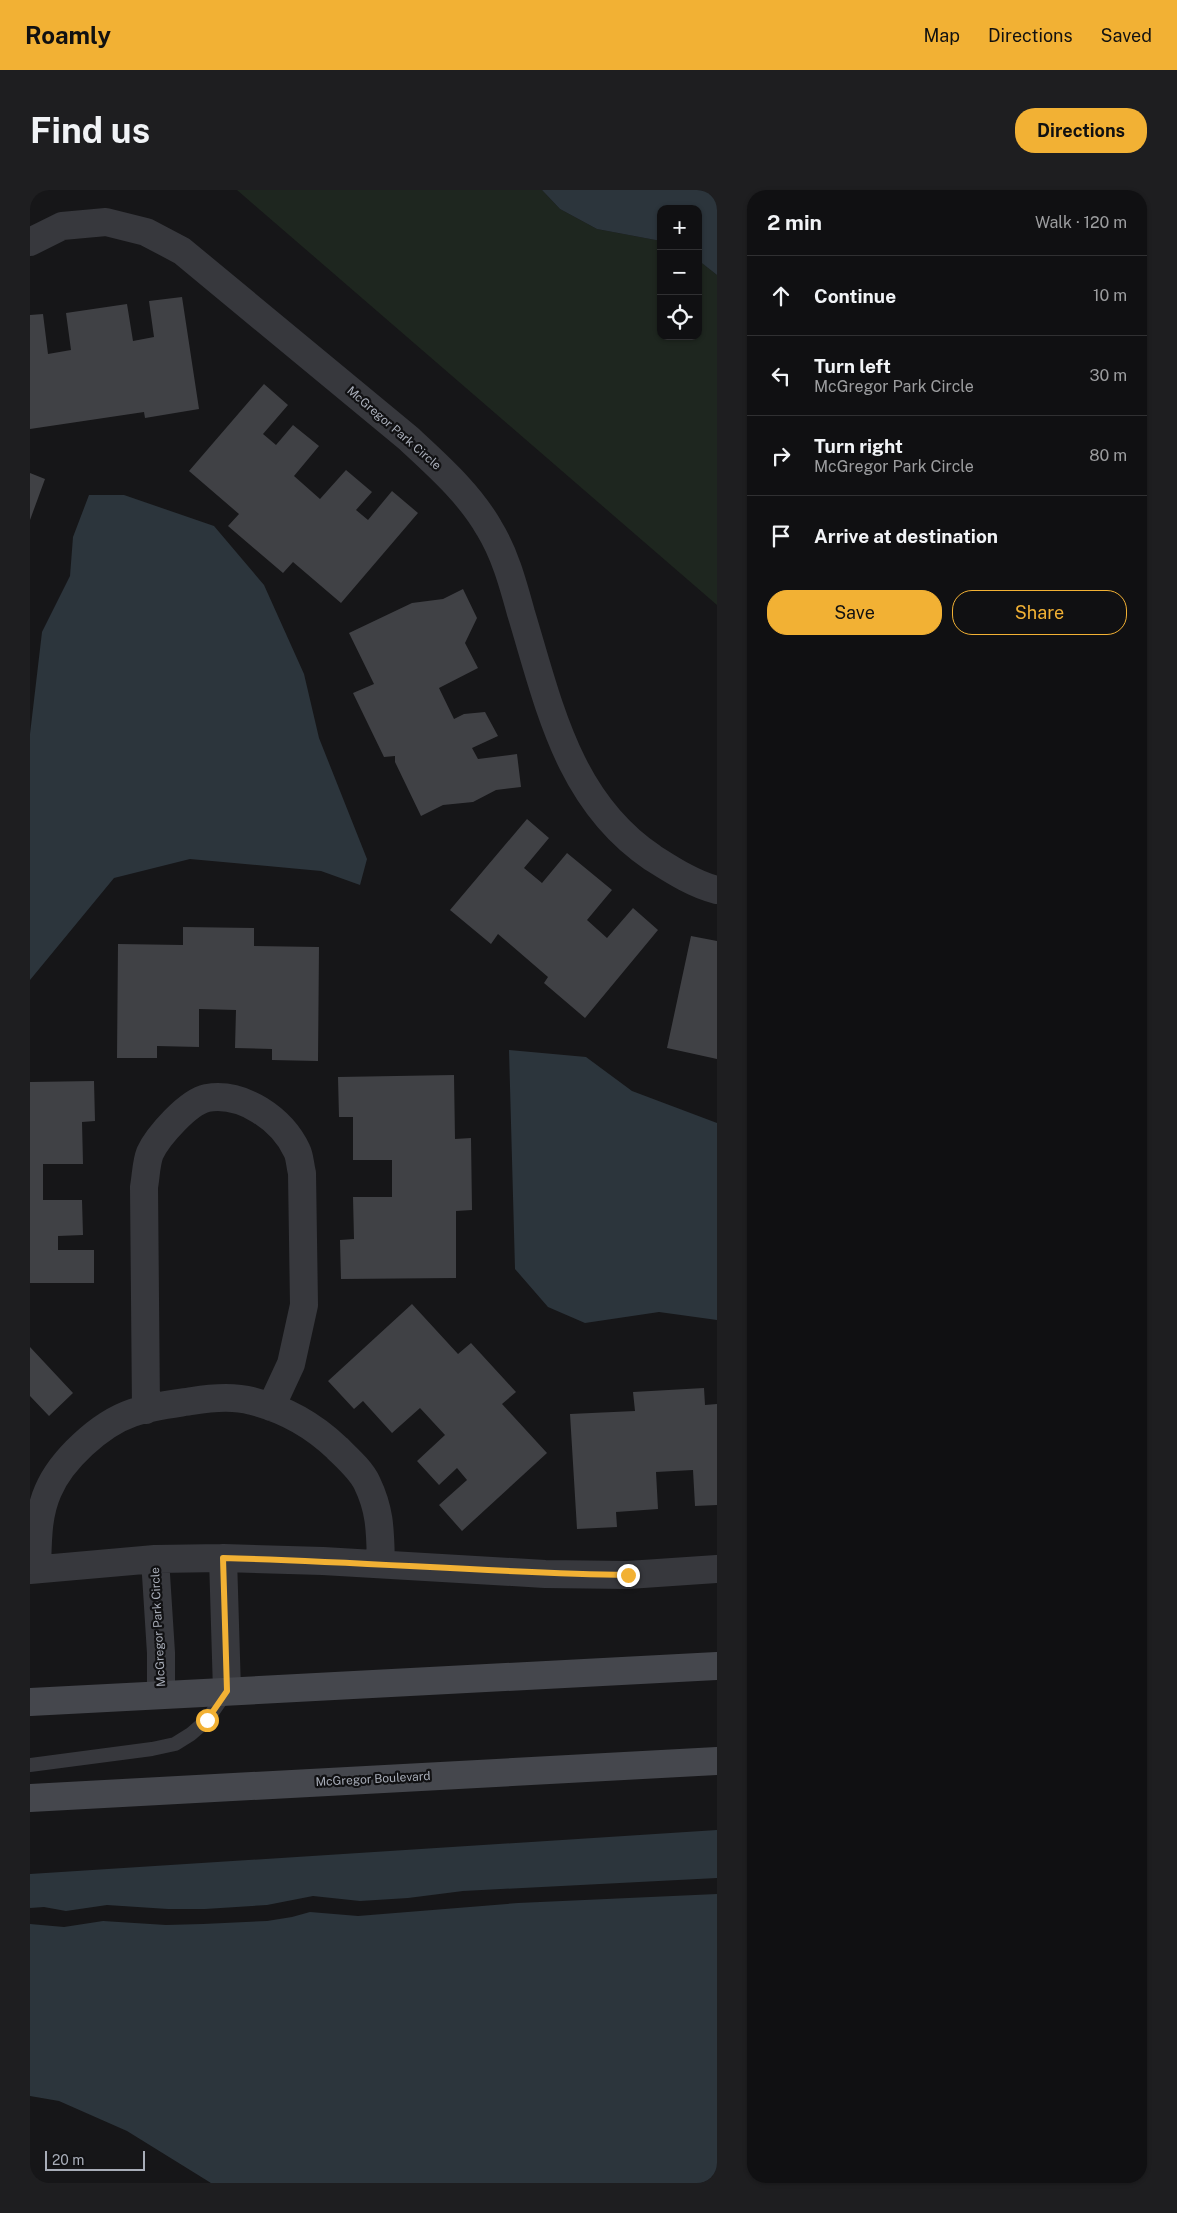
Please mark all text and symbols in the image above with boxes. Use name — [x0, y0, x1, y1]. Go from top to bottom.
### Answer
text: Roamly — [25, 21, 111, 49]
text: Map — [923, 25, 960, 46]
text: Directions — [988, 25, 1073, 46]
text: Saved — [1101, 25, 1152, 46]
button: Directions — [1015, 108, 1147, 153]
text: Find us — [30, 110, 150, 151]
map controls — [657, 205, 702, 340]
button: + — [657, 205, 702, 250]
text: 2 min — [767, 210, 822, 235]
text: Walk · 120 m — [1035, 213, 1127, 232]
button: − — [657, 250, 702, 295]
icon: ahead — [767, 282, 795, 310]
text: Continue — [814, 285, 896, 307]
text: 10 m — [1093, 286, 1127, 305]
button: locate — [657, 295, 702, 340]
text: Turn left — [814, 355, 891, 377]
icon: left — [767, 362, 795, 390]
text: 30 m — [1090, 366, 1127, 385]
text: McGregor Park Circle — [814, 377, 974, 396]
street label: McGregor Park Circle — [344, 383, 444, 473]
text: Turn right — [814, 435, 903, 457]
icon: right — [767, 442, 795, 470]
text: 80 m — [1089, 446, 1127, 465]
text: McGregor Park Circle — [814, 457, 974, 476]
icon: arrive — [767, 522, 795, 550]
text: Arrive at destination — [814, 525, 998, 547]
button: Save — [767, 590, 942, 635]
button: Share — [952, 590, 1127, 635]
route end — [617, 1564, 640, 1587]
street label: McGregor Park Circle — [148, 1567, 168, 1687]
route start — [196, 1709, 219, 1732]
street label: McGregor Boulevard — [315, 1769, 431, 1789]
scale bar — [45, 2148, 145, 2171]
text: 20 m — [52, 2152, 84, 2168]

